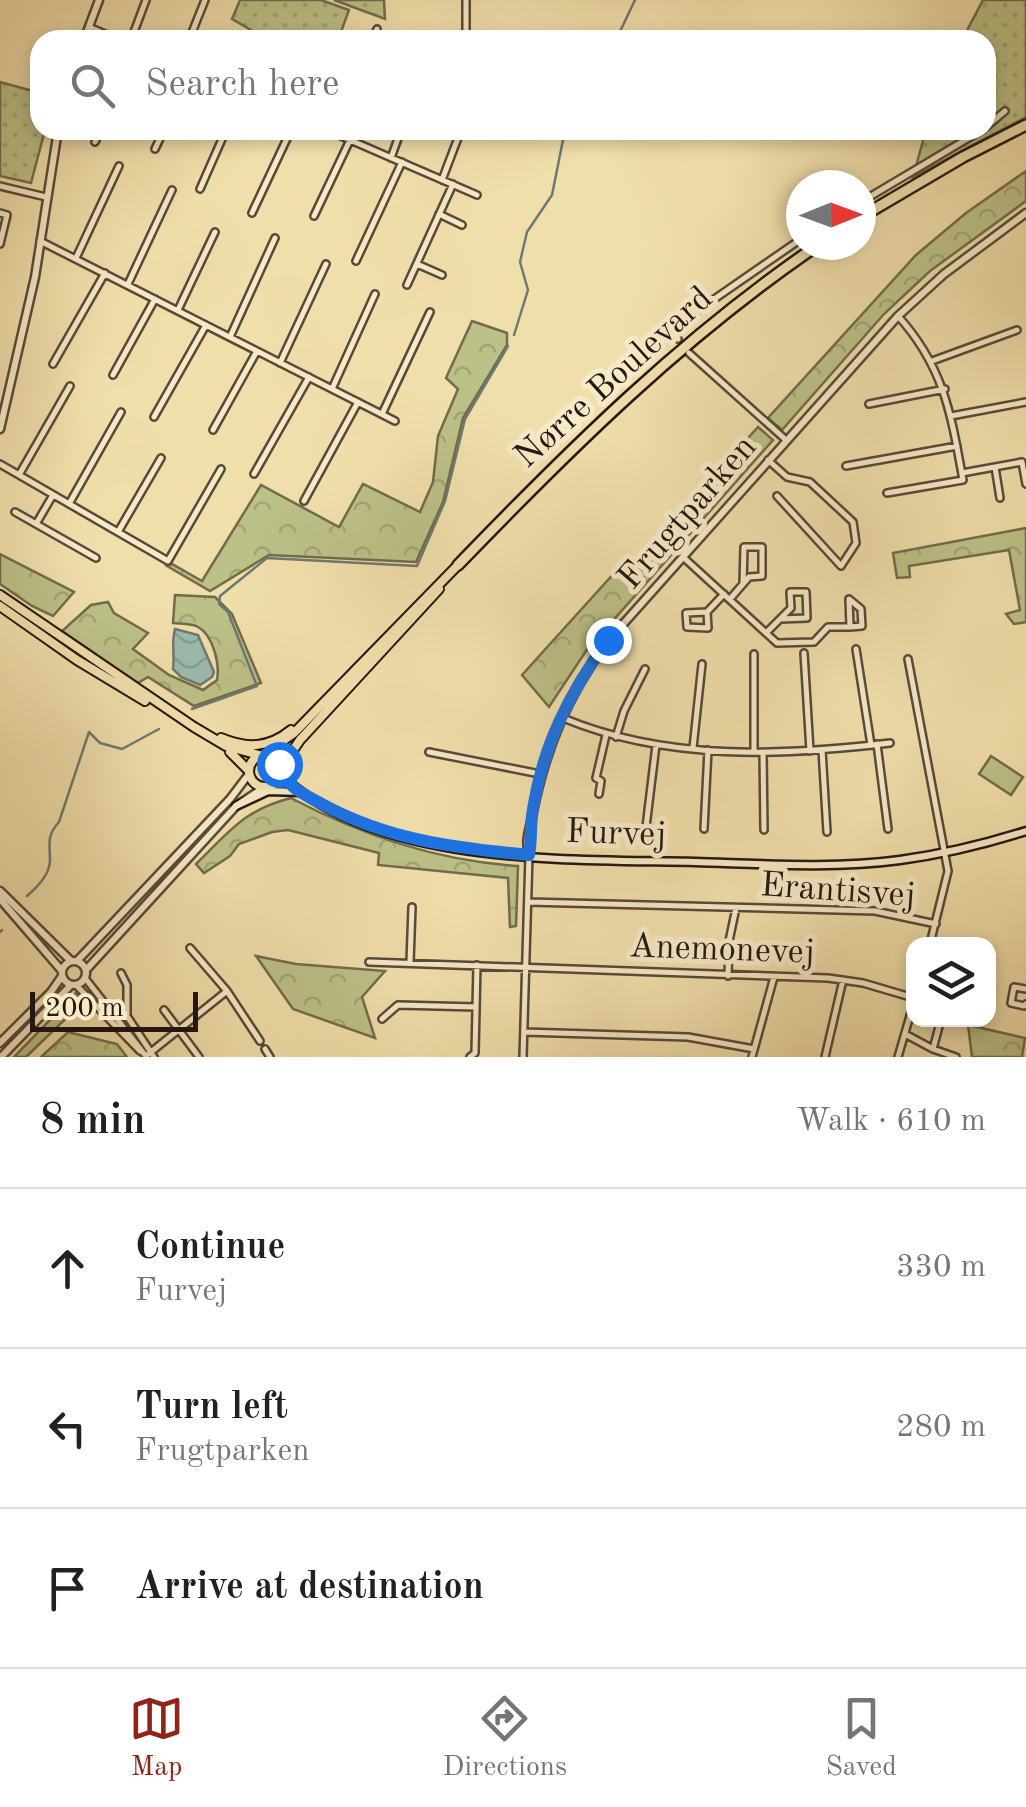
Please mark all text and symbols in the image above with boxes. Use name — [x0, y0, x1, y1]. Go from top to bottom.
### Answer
search box — [30, 30, 996, 140]
icon: search — [65, 58, 120, 113]
text: Search here — [145, 66, 340, 104]
north arrow — [786, 170, 876, 260]
street label: Nørre Boulevard — [509, 281, 719, 475]
street label: Frugtparken — [612, 430, 764, 596]
route end — [586, 618, 632, 664]
route start — [257, 742, 303, 788]
street label: Furvej — [565, 815, 667, 853]
street label: Erantisvej — [759, 868, 917, 914]
street label: Anemonevej — [628, 929, 816, 971]
map controls — [906, 937, 996, 1027]
button: layers — [906, 937, 996, 1027]
scale bar — [30, 987, 198, 1032]
text: 200 m — [45, 995, 124, 1023]
text: 8 min — [40, 1101, 146, 1143]
text: Walk · 610 m — [796, 1106, 986, 1138]
text: Continue — [135, 1229, 285, 1267]
icon: ahead — [40, 1241, 95, 1296]
text: 330 m — [896, 1252, 986, 1284]
text: Furvej — [135, 1276, 227, 1308]
text: Turn left — [135, 1389, 288, 1427]
icon: left — [40, 1401, 95, 1456]
text: 280 m — [896, 1412, 986, 1444]
text: Frugtparken — [135, 1436, 309, 1468]
icon: arrive — [40, 1561, 95, 1616]
text: Arrive at destination — [135, 1569, 484, 1607]
tab: Map — [129, 1691, 184, 1786]
tab: Directions — [443, 1691, 567, 1786]
tab: Saved — [825, 1691, 897, 1786]

